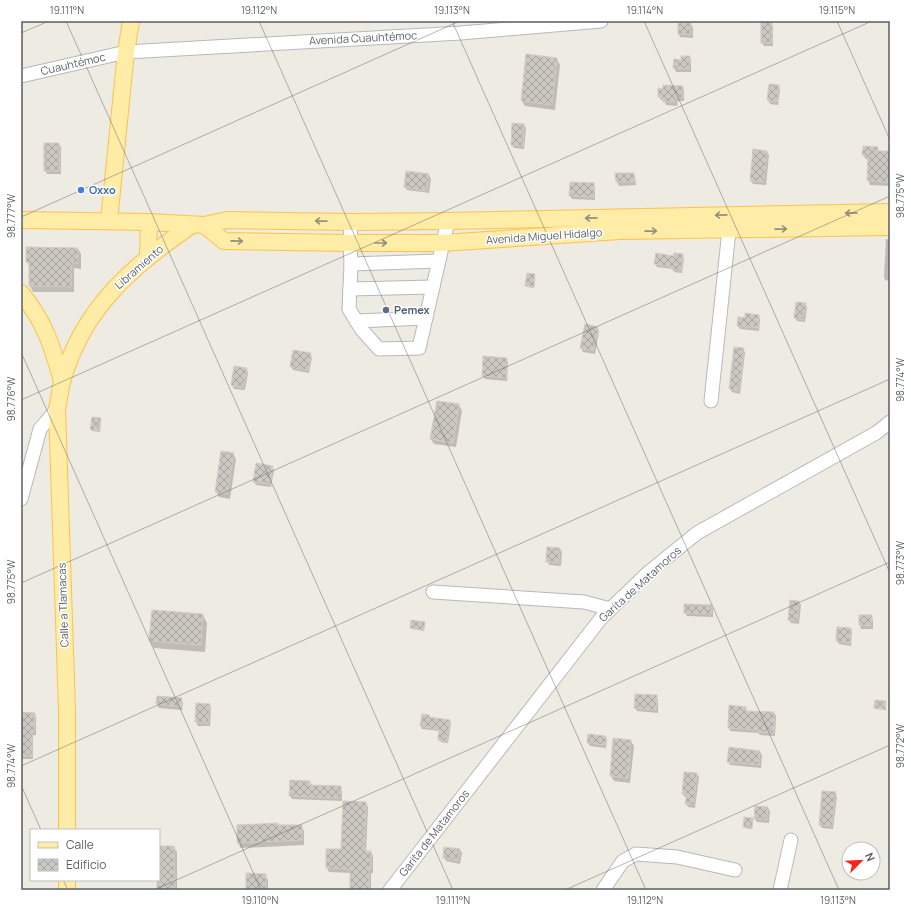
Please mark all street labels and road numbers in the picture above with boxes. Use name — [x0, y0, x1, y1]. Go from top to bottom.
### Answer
street label: Avenida Cuauhtémoc — [309, 27, 417, 48]
street label: Cuauhtémoc — [39, 49, 107, 78]
street label: Avenida Miguel Hidalgo — [485, 224, 603, 247]
street label: Libramiento — [111, 241, 167, 292]
street label: Garita de Matamoros — [595, 542, 684, 625]
street label: Calle a Tlamacas — [54, 562, 71, 648]
street label: Garita de Matamoros — [395, 786, 472, 879]

